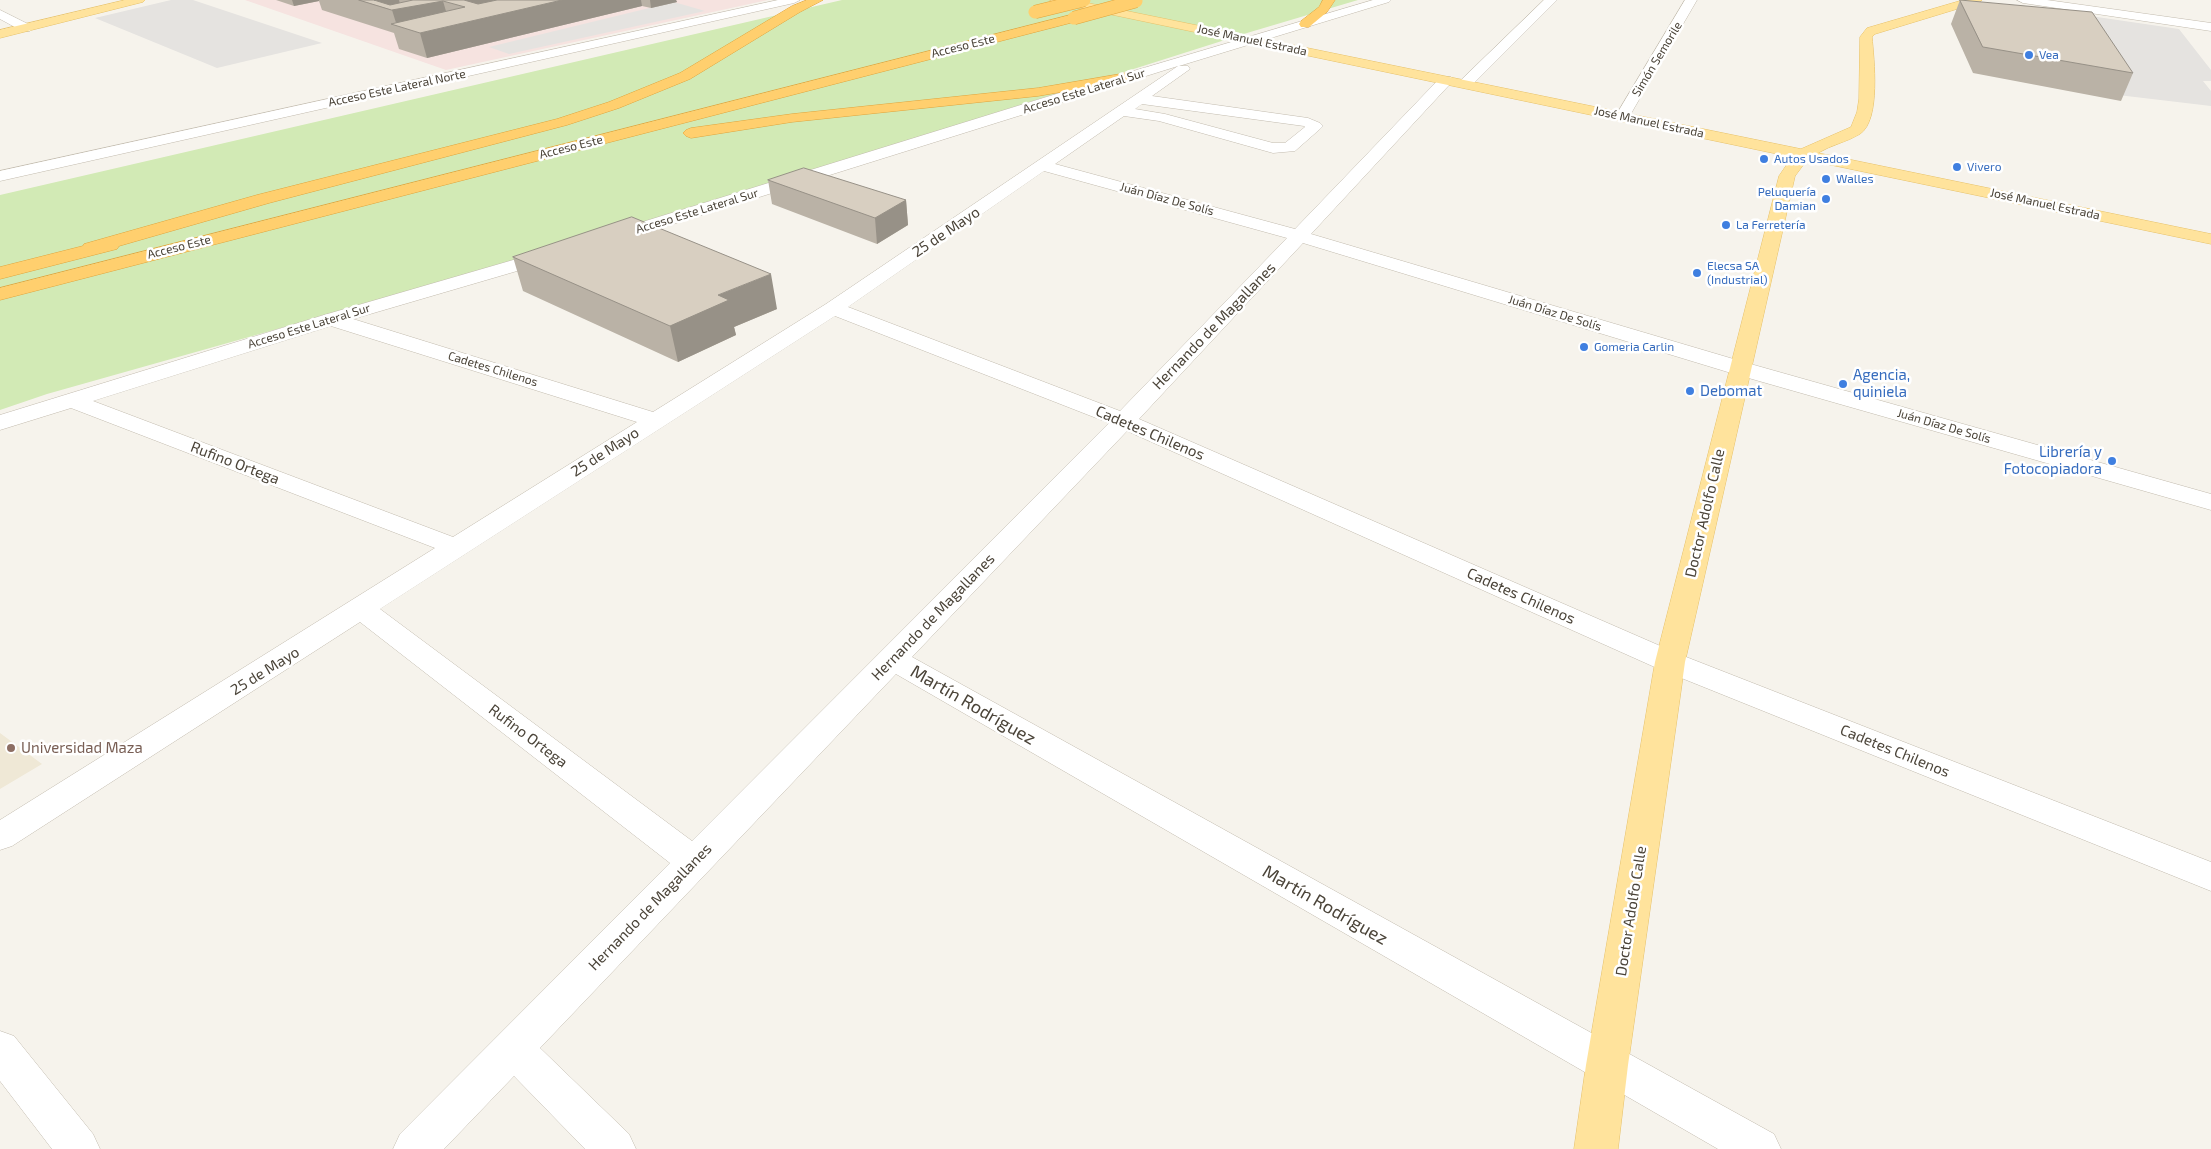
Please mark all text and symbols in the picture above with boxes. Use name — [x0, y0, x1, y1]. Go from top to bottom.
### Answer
street label: Simón Semorile — [1629, 19, 1685, 99]
street label: José Manuel Estrada — [1196, 21, 1308, 59]
street label: Acceso Este — [930, 31, 996, 61]
place label: Vea — [2039, 48, 2059, 62]
marker: Vea — [2023, 49, 2035, 61]
street label: Acceso Este Lateral Sur — [1021, 65, 1147, 117]
street label: Acceso Este Lateral Norte — [327, 66, 467, 110]
street label: José Manuel Estrada — [1593, 103, 1705, 141]
street label: Acceso Este — [538, 132, 604, 162]
place label: Autos Usados — [1774, 152, 1849, 166]
marker: Autos Usados — [1758, 153, 1770, 165]
place label: Vivero — [1967, 160, 2001, 174]
marker: Vivero — [1951, 161, 1963, 173]
place label: Walles — [1836, 172, 1873, 186]
marker: Walles — [1820, 173, 1832, 185]
street label: Juán Díaz De Solís — [1118, 180, 1216, 218]
street label: Acceso Este Lateral Sur — [634, 185, 760, 237]
place label: Peluquería Damian — [1758, 185, 1816, 213]
street label: José Manuel Estrada — [1989, 185, 2101, 223]
marker: Peluquería Damian — [1820, 193, 1832, 205]
street label: 25 de Mayo — [909, 203, 983, 261]
place label: La Ferretería — [1736, 218, 1805, 232]
marker: La Ferretería — [1720, 219, 1732, 231]
street label: Acceso Este — [146, 232, 212, 262]
street label: Hernando de Magallanes — [1149, 259, 1279, 393]
place label: Elecsa SA (Industrial) — [1707, 259, 1768, 287]
marker: Elecsa SA (Industrial) — [1691, 267, 1703, 279]
street label: Juán Díaz De Solís — [1507, 292, 1603, 334]
street label: Acceso Este Lateral Sur — [246, 300, 372, 352]
place label: Gomeria Carlin — [1594, 340, 1674, 354]
marker: Gomeria Carlin — [1578, 341, 1590, 353]
street label: Cadetes Chilenos — [446, 348, 540, 390]
place label: Agencia, quiniela — [1853, 366, 1910, 401]
marker: Agencia, quiniela — [1837, 378, 1849, 390]
place label: Debomat — [1700, 382, 1762, 400]
marker: Debomat — [1684, 385, 1696, 397]
street label: Cadetes Chilenos — [1093, 402, 1207, 464]
street label: Juán Díaz De Solís — [1896, 406, 1992, 446]
street label: 25 de Mayo — [568, 423, 642, 481]
street label: Rufino Ortega — [188, 438, 282, 488]
place label: Librería y Fotocopiadora — [2004, 443, 2102, 478]
street label: Doctor Adolfo Calle — [1681, 447, 1729, 579]
marker: Librería y Fotocopiadora — [2106, 455, 2118, 467]
street label: Hernando de Magallanes — [868, 550, 998, 684]
street label: Cadetes Chilenos — [1464, 564, 1578, 628]
street label: 25 de Mayo — [227, 643, 303, 699]
street label: Martín Rodríguez — [906, 660, 1040, 750]
street label: Rufino Ortega — [485, 701, 571, 771]
street label: Cadetes Chilenos — [1838, 721, 1952, 781]
place label: Universidad Maza — [21, 739, 143, 757]
marker: Universidad Maza — [5, 742, 17, 754]
street label: Hernando de Magallanes — [585, 840, 715, 974]
street label: Doctor Adolfo Calle — [1612, 845, 1650, 977]
street label: Martín Rodríguez — [1258, 860, 1392, 950]

